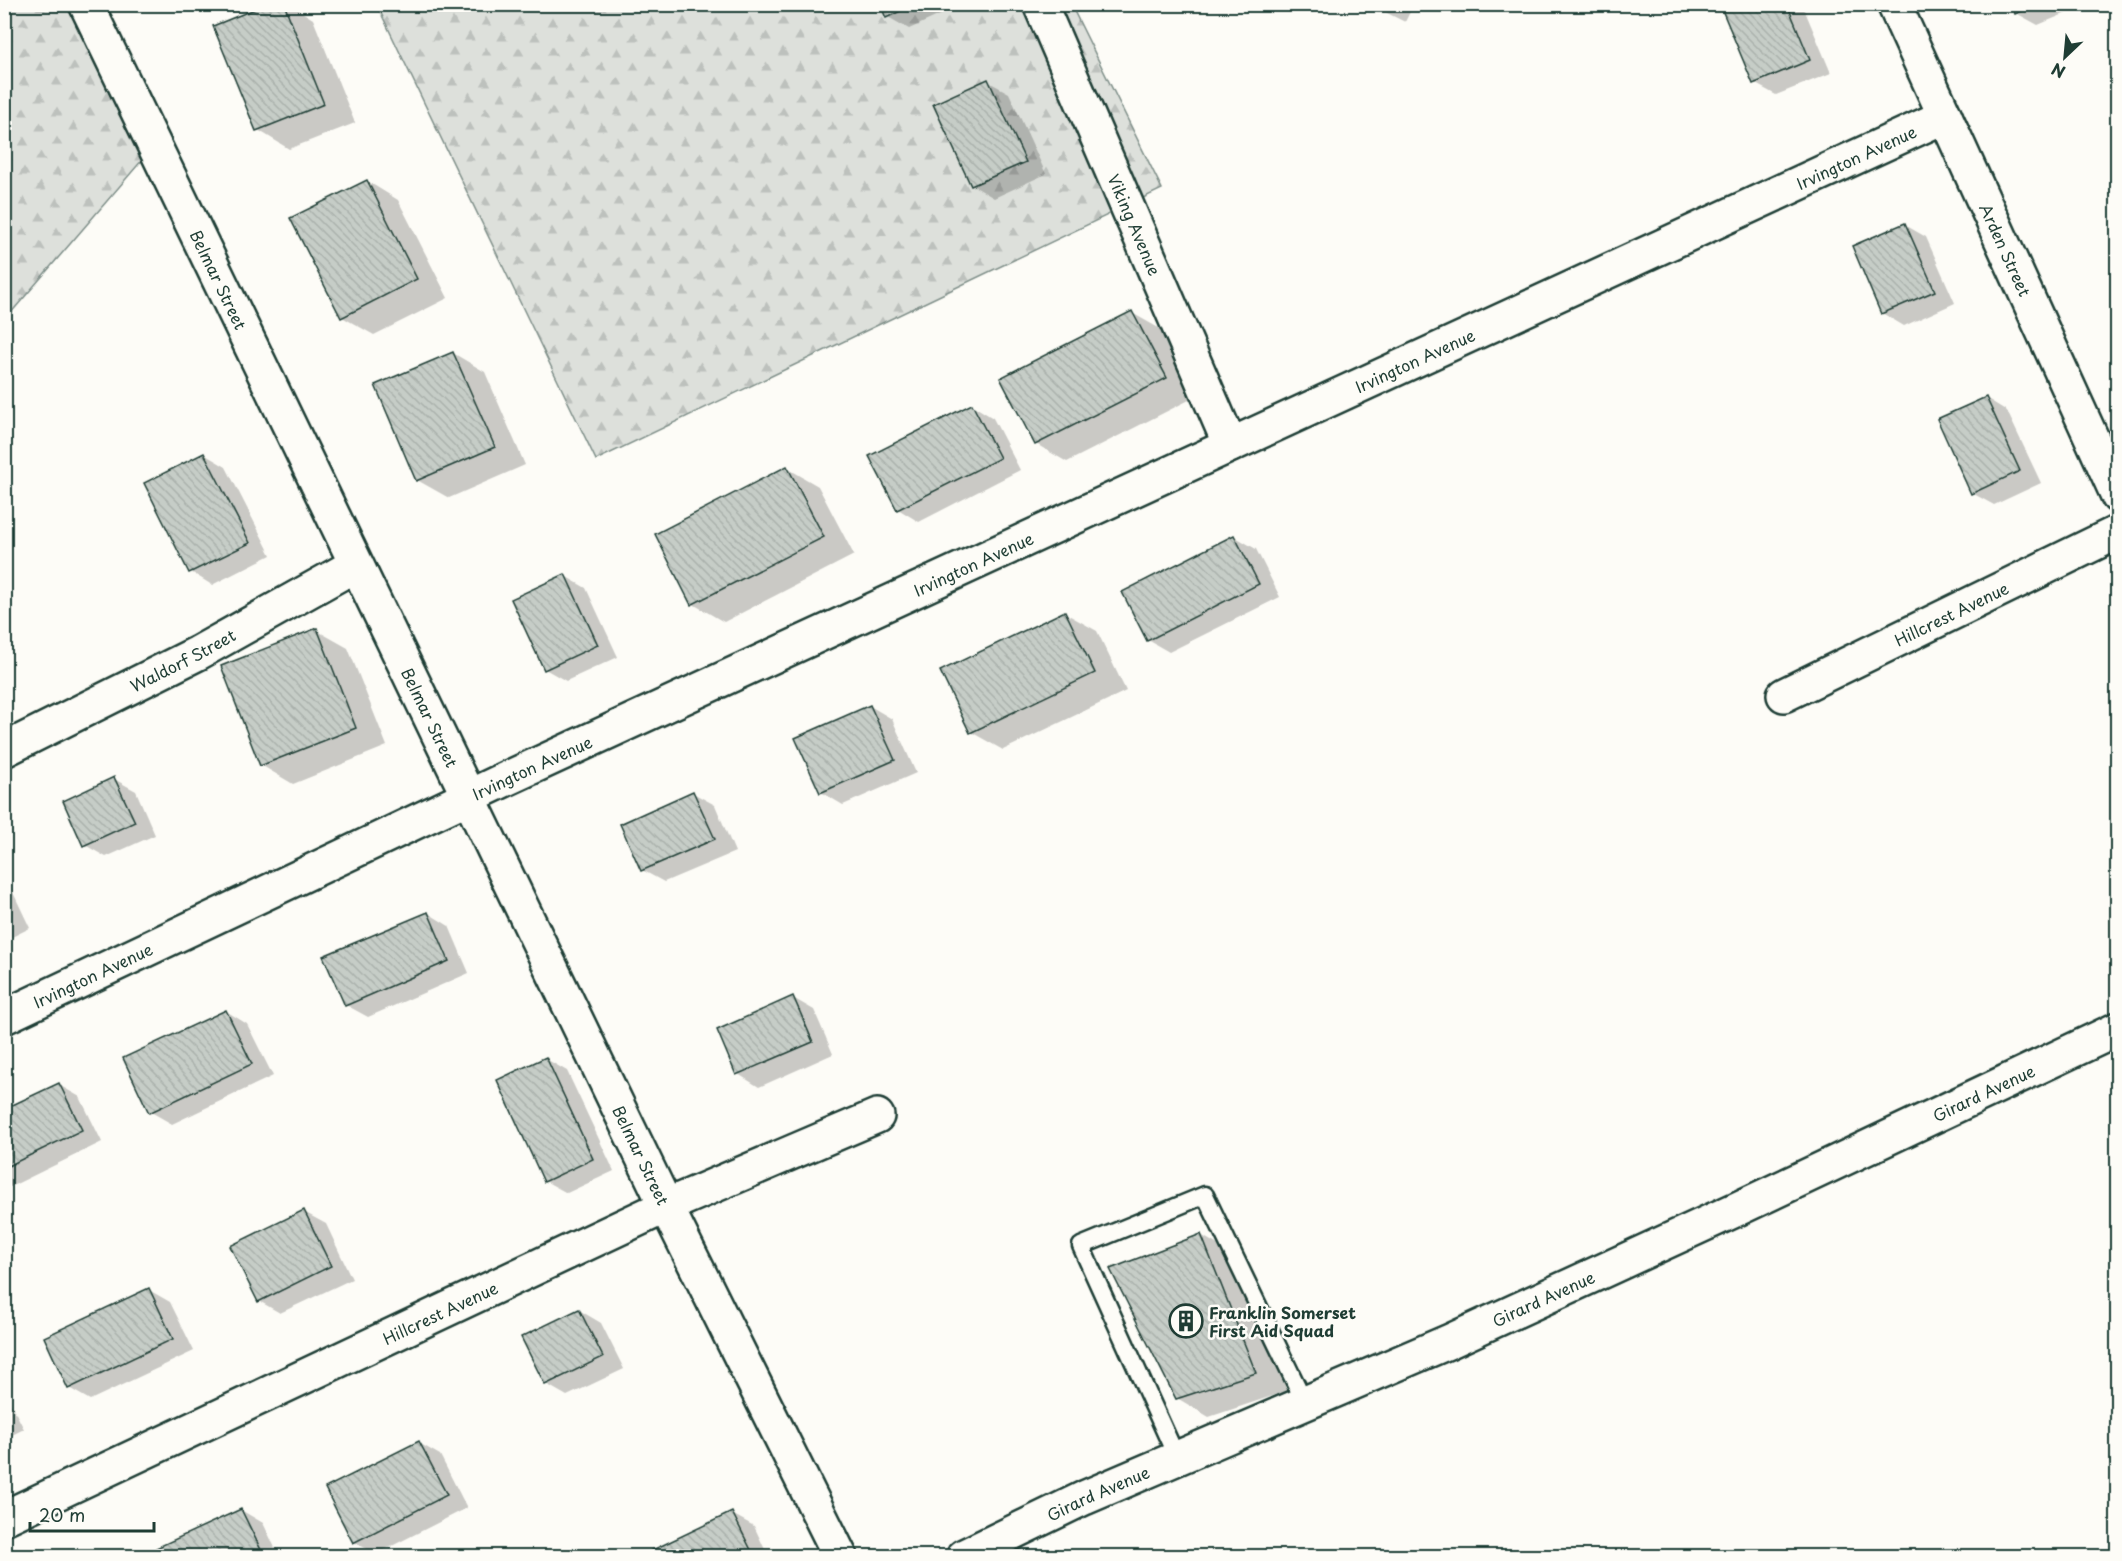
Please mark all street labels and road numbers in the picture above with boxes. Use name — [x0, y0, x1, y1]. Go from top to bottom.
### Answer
street label: Irvington Avenue — [1792, 119, 1920, 195]
street label: Viking Avenue — [1103, 170, 1168, 279]
street label: Arden Street — [1974, 199, 2038, 300]
street label: Belmar Street — [185, 226, 253, 334]
street label: Irvington Avenue — [1351, 322, 1479, 398]
street label: Irvington Avenue — [909, 526, 1037, 602]
street label: Hillcrest Avenue — [1890, 575, 2013, 652]
street label: Waldorf Street — [126, 622, 240, 697]
street label: Belmar Street — [396, 664, 465, 771]
street label: Irvington Avenue — [468, 729, 596, 805]
street label: Irvington Avenue — [29, 936, 157, 1014]
street label: Girard Avenue — [1928, 1058, 2039, 1127]
street label: Belmar Street — [607, 1101, 676, 1209]
street label: Girard Avenue — [1488, 1264, 1598, 1332]
street label: Hillcrest Avenue — [379, 1275, 502, 1350]
street label: Girard Avenue — [1042, 1459, 1153, 1526]

